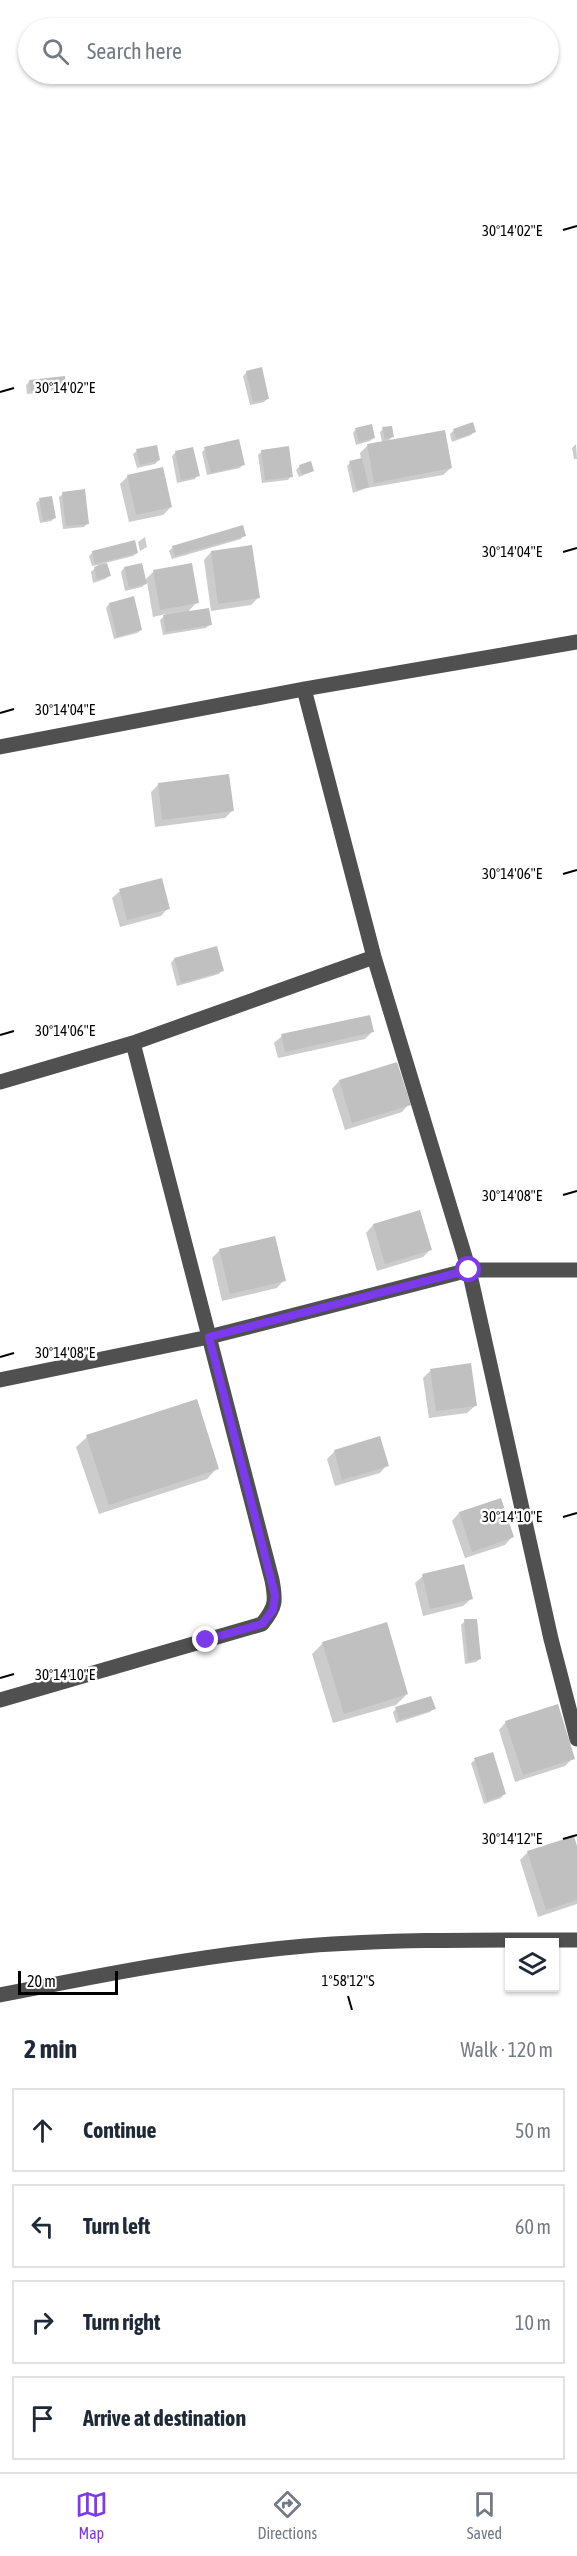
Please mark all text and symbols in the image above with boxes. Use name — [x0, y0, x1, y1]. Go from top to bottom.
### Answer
search box — [18, 18, 559, 84]
icon: search — [39, 35, 72, 68]
text: Search here — [87, 38, 182, 64]
text: 30°14'02"E — [482, 222, 543, 239]
text: 30°14'02"E — [35, 379, 96, 396]
text: 30°14'04"E — [482, 543, 543, 560]
text: 30°14'04"E — [35, 701, 96, 718]
text: 30°14'06"E — [482, 865, 543, 882]
text: 30°14'06"E — [35, 1022, 96, 1039]
text: 30°14'08"E — [482, 1187, 543, 1204]
route start — [455, 1256, 481, 1282]
text: 30°14'08"E — [35, 1344, 96, 1361]
text: 30°14'10"E — [482, 1508, 543, 1525]
route end — [192, 1626, 218, 1652]
text: 30°14'10"E — [35, 1666, 96, 1683]
text: 30°14'12"E — [482, 1830, 543, 1847]
map controls — [505, 1938, 559, 1992]
button: layers — [505, 1938, 559, 1992]
scale bar — [18, 1968, 118, 1996]
text: 20 m — [27, 1972, 56, 1990]
text: 1°58'12"S — [321, 1972, 375, 1989]
text: 2 min — [24, 2034, 77, 2064]
text: Walk · 120 m — [461, 2038, 553, 2061]
icon: ahead — [26, 2114, 59, 2147]
text: Continue — [83, 2117, 157, 2143]
text: 50 m — [515, 2119, 551, 2142]
icon: left — [26, 2210, 59, 2243]
text: Turn left — [83, 2213, 150, 2239]
text: 60 m — [515, 2215, 551, 2238]
icon: right — [26, 2306, 59, 2339]
text: Turn right — [83, 2309, 160, 2335]
text: 10 m — [515, 2311, 551, 2334]
icon: arrive — [26, 2402, 59, 2435]
text: Arrive at destination — [83, 2405, 246, 2431]
tab: Map — [75, 2488, 108, 2542]
tab: Directions — [257, 2488, 317, 2542]
tab: Saved — [467, 2488, 502, 2542]

